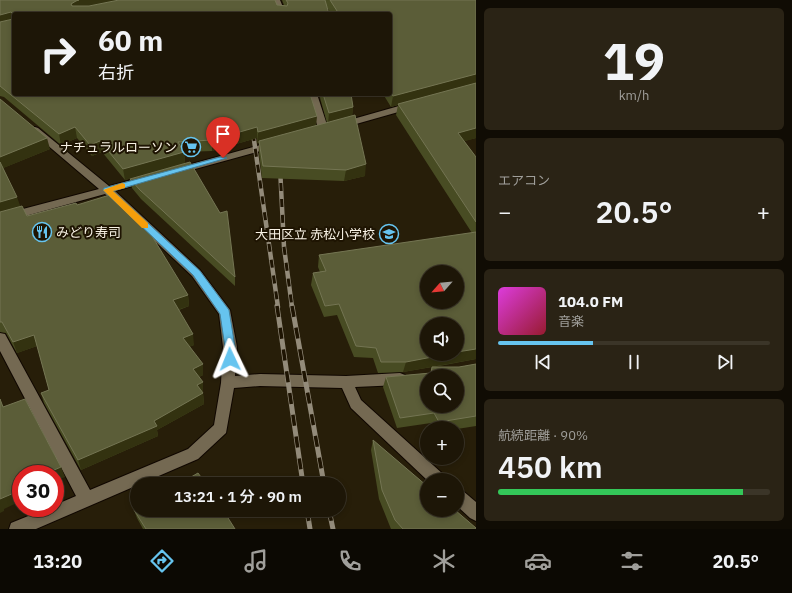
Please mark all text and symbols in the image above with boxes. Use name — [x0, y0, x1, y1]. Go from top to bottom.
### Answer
text: 60 m — [98, 22, 163, 59]
text: 19 — [603, 27, 665, 94]
icon: right — [32, 28, 84, 80]
text: 右折 — [98, 61, 134, 84]
text: km/h — [619, 87, 649, 104]
pin — [206, 117, 240, 158]
icon: arrive — [212, 123, 234, 145]
supermarket icon: ナチュラルローソン — [180, 136, 202, 158]
place label: ナチュラルローソン — [60, 139, 177, 156]
text: エアコン — [498, 172, 550, 189]
text: 20.5° — [595, 192, 673, 231]
text: − — [498, 197, 511, 226]
text: + — [757, 197, 770, 226]
restaurant icon: みどり寿司 — [31, 221, 53, 243]
school or university icon: 大田区立 赤松小学校 — [378, 223, 400, 245]
place label: みどり寿司 — [56, 224, 121, 241]
place label: 大田区立 赤松小学校 — [255, 226, 375, 243]
north arrow — [420, 265, 464, 309]
map controls — [420, 265, 464, 517]
text: 104.0 FM — [558, 292, 623, 311]
text: 音楽 — [558, 313, 584, 330]
button: sound — [420, 317, 464, 361]
position arrow — [209, 338, 251, 380]
icon: previous — [532, 351, 554, 373]
icon: pause — [623, 351, 645, 373]
icon: next — [714, 351, 736, 373]
button: search — [420, 369, 464, 413]
button: + — [420, 421, 464, 465]
text: 航続距離 · 90% — [498, 427, 588, 444]
text: 450 km — [498, 447, 603, 486]
speed limit sign: 30 — [12, 465, 64, 517]
button: − — [420, 473, 464, 517]
text: 13:21 · 1 分 · 90 m — [174, 487, 302, 506]
icon: directions — [148, 547, 176, 575]
icon: music — [242, 547, 270, 575]
icon: phone — [336, 547, 364, 575]
icon: climate — [430, 547, 458, 575]
icon: car — [524, 547, 552, 575]
icon: filters — [618, 547, 646, 575]
text: 13:20 — [33, 550, 82, 573]
text: 20.5° — [712, 550, 759, 573]

